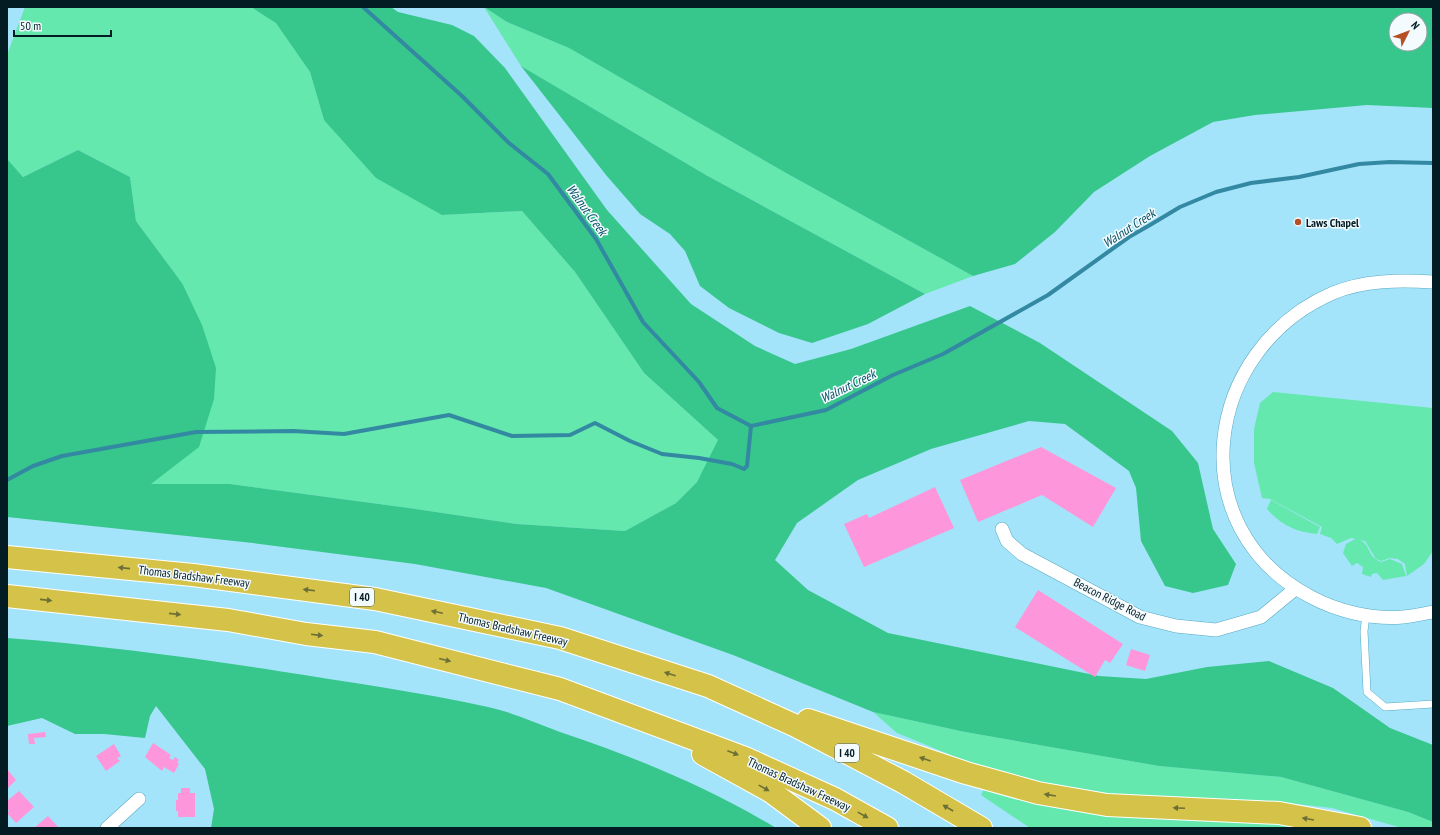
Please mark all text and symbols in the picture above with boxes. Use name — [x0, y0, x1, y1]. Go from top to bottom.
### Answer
scale bar — [14, 12, 111, 38]
north arrow — [1388, 12, 1428, 52]
text: 50 m — [20, 18, 41, 33]
text: N — [1408, 18, 1423, 32]
water label: Walnut Creek — [563, 181, 612, 241]
water label: Walnut Creek — [1100, 204, 1160, 251]
place label: Laws Chapel — [1306, 215, 1359, 230]
marker: Laws Chapel — [1293, 217, 1303, 227]
water label: Walnut Creek — [818, 365, 880, 407]
street label: Thomas Bradshaw Freeway — [138, 562, 251, 590]
one-way arrow — [118, 565, 130, 572]
street label: Beacon Ridge Road — [1071, 574, 1149, 624]
one-way arrow — [303, 587, 315, 593]
road number: I 40 — [350, 588, 374, 606]
one-way arrow — [40, 597, 52, 604]
one-way arrow — [431, 609, 443, 615]
street label: Thomas Bradshaw Freeway — [457, 609, 570, 649]
one-way arrow — [169, 611, 181, 617]
one-way arrow — [311, 632, 324, 638]
one-way arrow — [439, 657, 451, 663]
one-way arrow — [664, 671, 676, 677]
road number: I 40 — [835, 744, 859, 762]
one-way arrow — [728, 751, 740, 757]
street label: Thomas Bradshaw Freeway — [745, 754, 853, 815]
one-way arrow — [918, 756, 930, 762]
one-way arrow — [758, 784, 769, 791]
one-way arrow — [1044, 792, 1056, 798]
one-way arrow — [942, 805, 954, 812]
one-way arrow — [1173, 805, 1185, 812]
one-way arrow — [858, 811, 869, 818]
one-way arrow — [1302, 815, 1314, 821]

